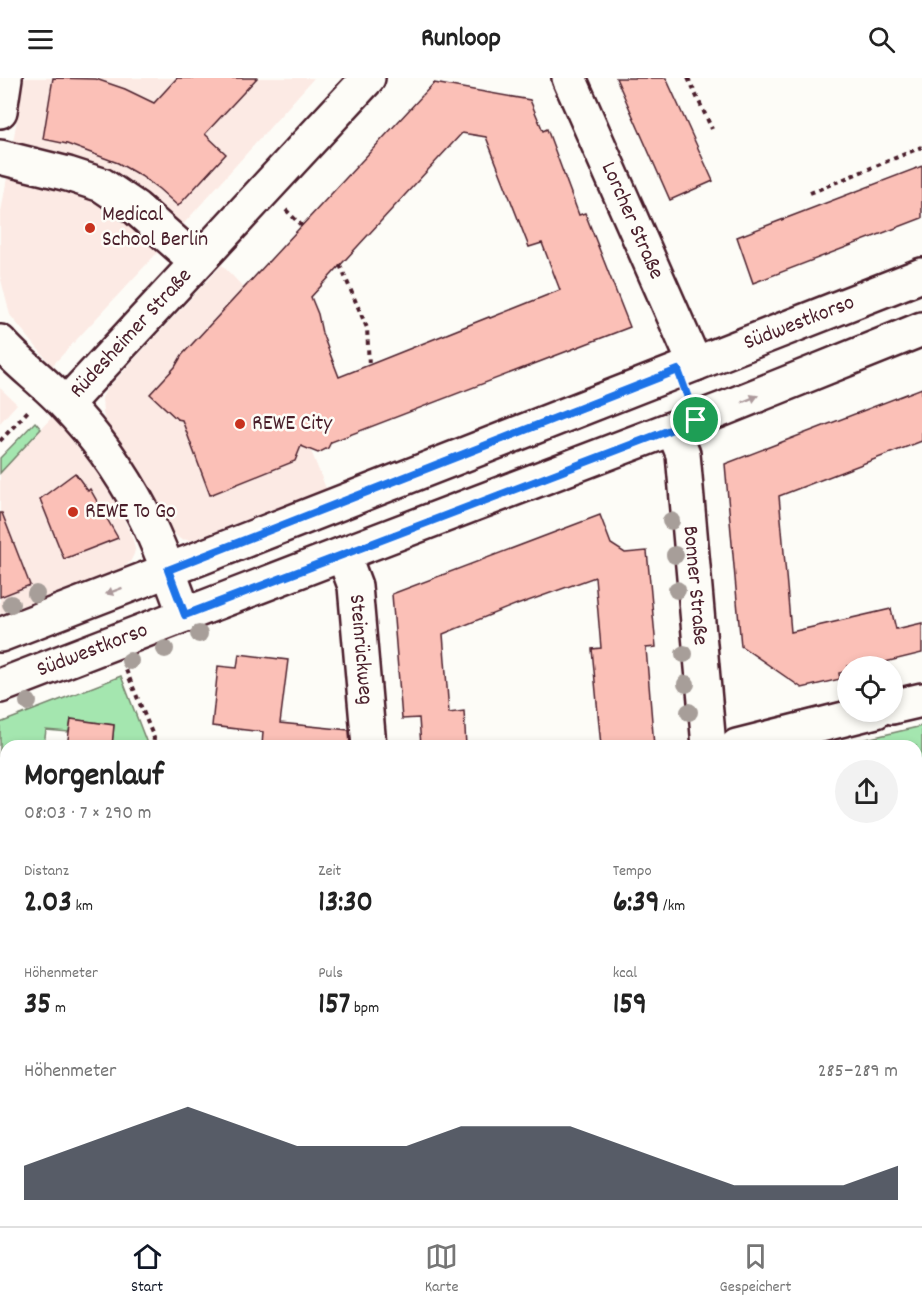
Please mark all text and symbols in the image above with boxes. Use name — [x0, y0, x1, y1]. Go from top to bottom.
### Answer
text: Runloop — [421, 20, 501, 59]
icon: menu — [24, 23, 57, 56]
icon: search — [865, 23, 898, 56]
street label: Lorcher Straße — [592, 157, 671, 284]
place label: Medical School Berlin — [102, 200, 208, 256]
marker: Medical School Berlin — [83, 221, 97, 235]
street label: Rüdesheimer Straße — [63, 261, 200, 406]
street label: Südwestkorso — [739, 287, 859, 359]
pin — [670, 394, 721, 445]
one-way arrow — [741, 394, 759, 404]
icon: arrive — [679, 403, 712, 436]
place label: REWE City — [252, 409, 333, 440]
marker: REWE City — [233, 417, 247, 431]
place label: REWE To Go — [85, 497, 176, 528]
marker: REWE To Go — [66, 505, 80, 519]
street label: Bonner Straße — [674, 524, 715, 647]
one-way arrow — [104, 586, 122, 596]
street label: Steinrückweg — [340, 593, 381, 706]
street label: Südwestkorso — [32, 615, 152, 686]
map controls — [837, 656, 903, 722]
button: locate — [837, 656, 903, 722]
text: Morgenlauf — [24, 754, 164, 801]
button: share — [835, 760, 898, 823]
text: 08:03 · 7 × 290 m — [24, 800, 152, 828]
text: Distanz — [24, 860, 69, 883]
text: Zeit — [318, 860, 341, 883]
text: Tempo — [613, 860, 652, 883]
text: 2.03 — [24, 883, 72, 926]
text: 13:30 — [318, 883, 373, 926]
text: 6:39 — [613, 883, 659, 926]
text: km — [72, 895, 93, 918]
text: /km — [659, 895, 685, 918]
text: Höhenmeter — [24, 962, 98, 985]
text: Puls — [318, 962, 343, 985]
text: kcal — [613, 962, 637, 985]
text: 35 — [24, 985, 51, 1028]
text: 157 — [318, 985, 350, 1028]
text: 159 — [613, 985, 647, 1028]
text: m — [51, 997, 66, 1020]
text: bpm — [350, 997, 379, 1020]
text: Höhenmeter — [24, 1058, 116, 1086]
text: 285–289 m — [818, 1058, 898, 1086]
tab: Start — [131, 1240, 164, 1299]
tab: Karte — [425, 1240, 458, 1299]
tab: Gespeichert — [720, 1240, 791, 1299]

